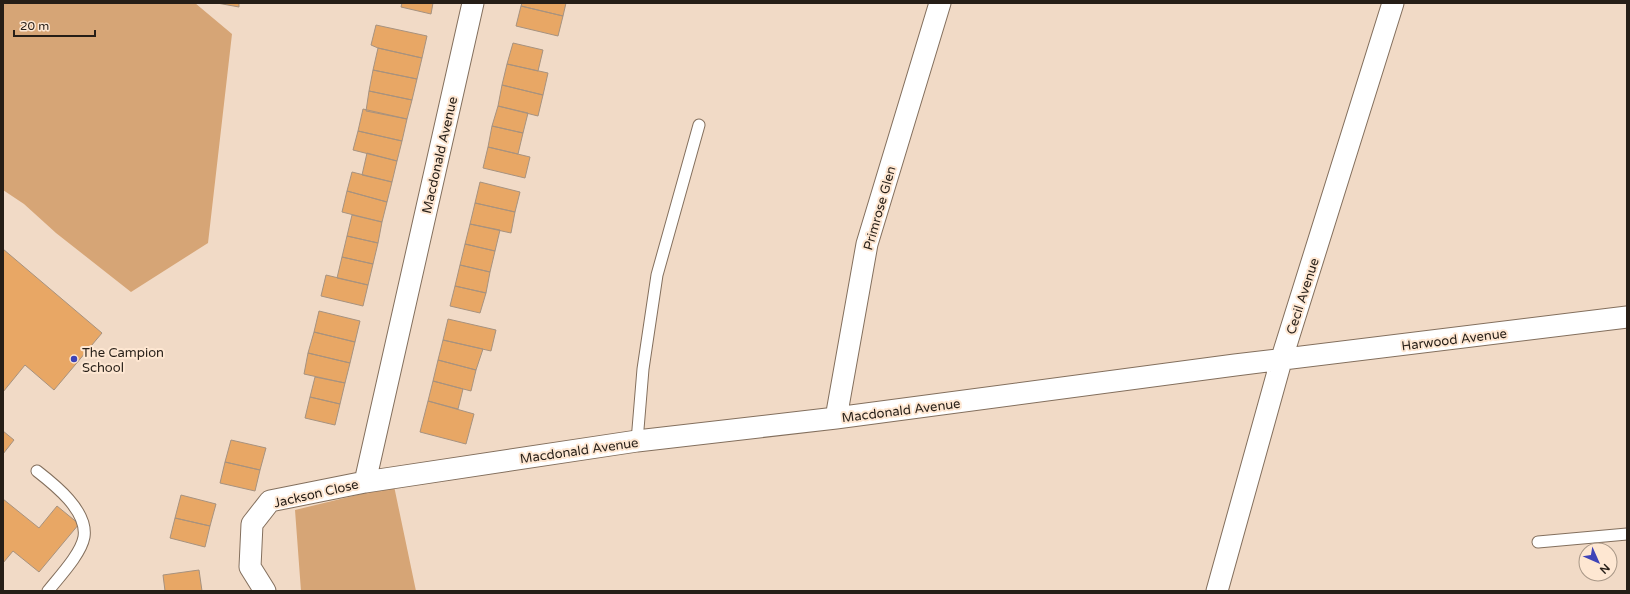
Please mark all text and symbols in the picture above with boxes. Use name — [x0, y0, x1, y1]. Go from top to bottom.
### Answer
scale bar — [14, 12, 95, 38]
text: 20 m — [20, 19, 49, 33]
street label: Macdonald Avenue — [419, 95, 461, 215]
street label: Primrose Glen — [860, 164, 900, 252]
street label: Cecil Avenue — [1283, 256, 1323, 337]
street label: Harwood Avenue — [1400, 326, 1508, 354]
place label: The Campion School — [82, 345, 164, 376]
marker: The Campion School — [69, 354, 79, 364]
street label: Macdonald Avenue — [841, 396, 961, 426]
street label: Macdonald Avenue — [519, 435, 639, 467]
street label: Jackson Close — [272, 476, 360, 512]
north arrow — [1578, 542, 1618, 582]
text: N — [1597, 561, 1612, 576]

